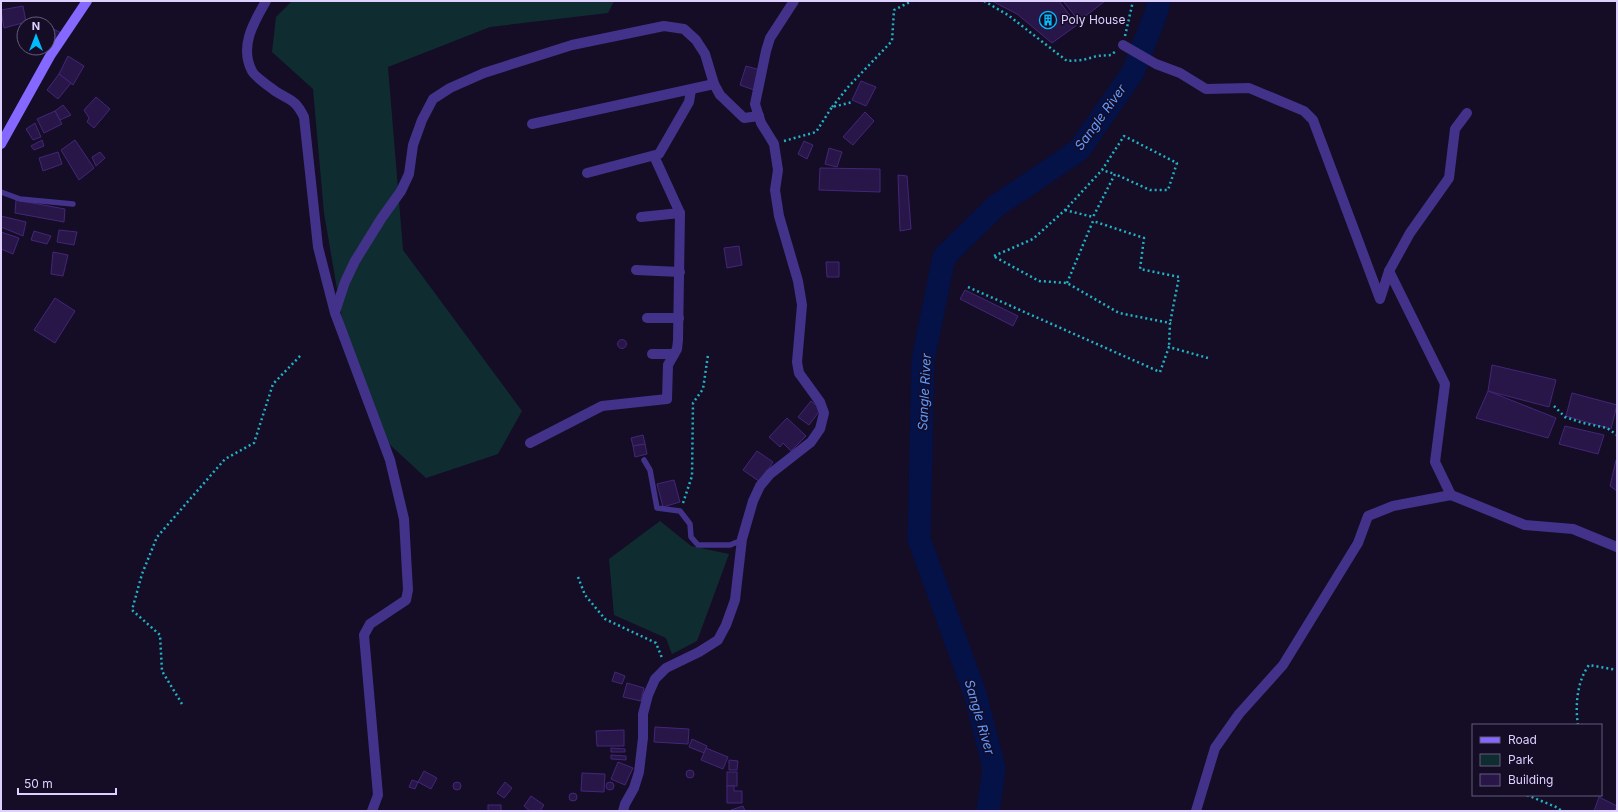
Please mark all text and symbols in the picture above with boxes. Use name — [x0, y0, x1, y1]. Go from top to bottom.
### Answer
building icon: Poly House — [1038, 10, 1058, 30]
place label: Poly House — [1061, 12, 1125, 27]
north arrow — [16, 16, 56, 56]
text: N — [32, 19, 40, 33]
water label: Sangle River — [1071, 80, 1130, 153]
water label: Sangle River — [914, 352, 934, 431]
water label: Sangle River — [962, 678, 999, 757]
legend — [1472, 724, 1602, 796]
text: Road — [1508, 732, 1537, 747]
text: Park — [1508, 752, 1534, 767]
scale bar — [18, 770, 116, 796]
text: Building — [1508, 772, 1553, 787]
text: 50 m — [24, 776, 53, 791]

